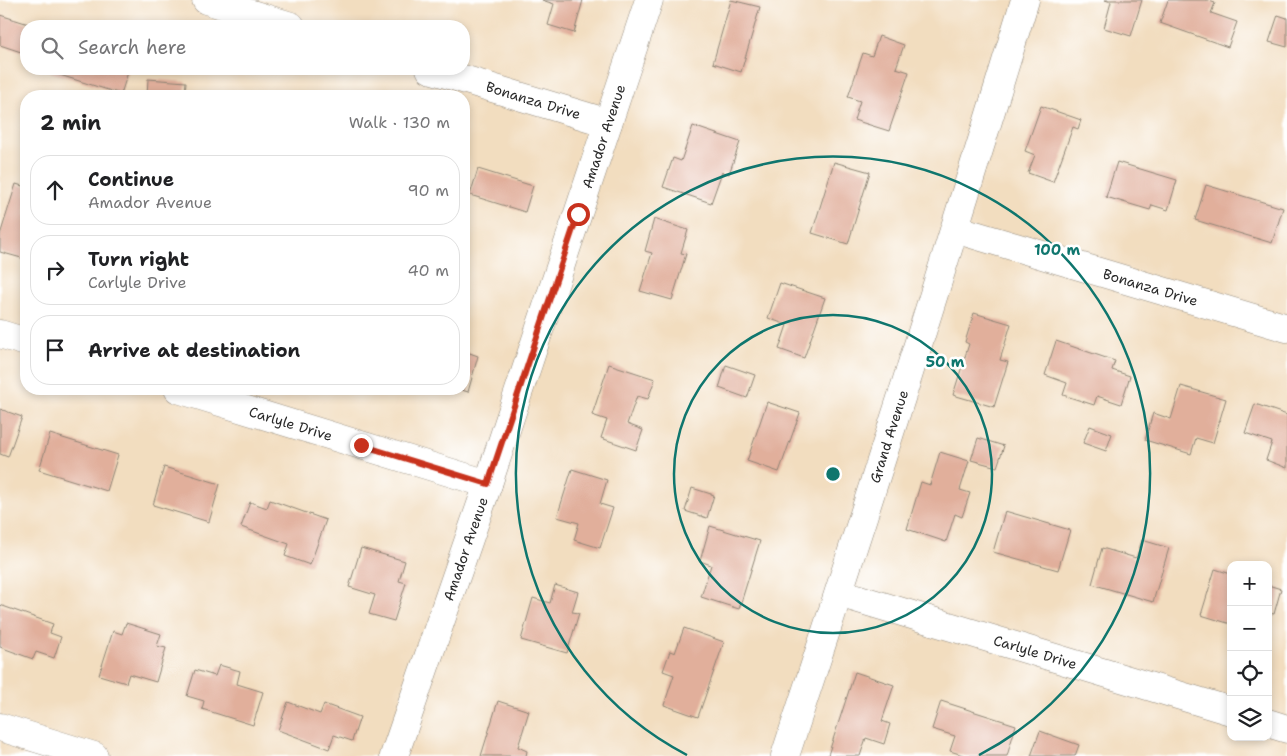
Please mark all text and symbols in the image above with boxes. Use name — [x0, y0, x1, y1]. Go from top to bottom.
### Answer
search box — [20, 20, 470, 75]
icon: search — [38, 34, 66, 62]
text: Search here — [78, 35, 187, 60]
street label: Bonanza Drive — [484, 77, 583, 123]
street label: Amador Avenue — [578, 82, 629, 191]
text: 2 min — [40, 109, 101, 137]
text: Walk · 130 m — [349, 112, 450, 133]
text: Continue — [88, 167, 174, 192]
icon: ahead — [41, 176, 69, 204]
text: 90 m — [408, 180, 449, 201]
text: Amador Avenue — [88, 192, 212, 213]
route start — [567, 203, 590, 226]
text: 100 m — [1034, 240, 1080, 260]
text: Turn right — [88, 247, 189, 272]
icon: right — [41, 256, 69, 284]
text: 40 m — [407, 260, 449, 281]
street label: Bonanza Drive — [1101, 265, 1200, 310]
text: Carlyle Drive — [88, 272, 187, 293]
icon: arrive — [41, 336, 69, 364]
text: Arrive at destination — [88, 338, 300, 363]
text: 50 m — [926, 352, 965, 372]
street label: Grand Avenue — [866, 388, 912, 485]
street label: Carlyle Drive — [247, 402, 335, 445]
route end — [350, 434, 373, 457]
centre of rings — [824, 465, 842, 483]
street label: Amador Avenue — [439, 495, 492, 603]
map controls — [1227, 561, 1272, 741]
button: + — [1227, 561, 1272, 606]
button: − — [1227, 606, 1272, 651]
street label: Carlyle Drive — [991, 631, 1079, 673]
button: locate — [1227, 651, 1272, 696]
button: layers — [1227, 696, 1272, 741]

